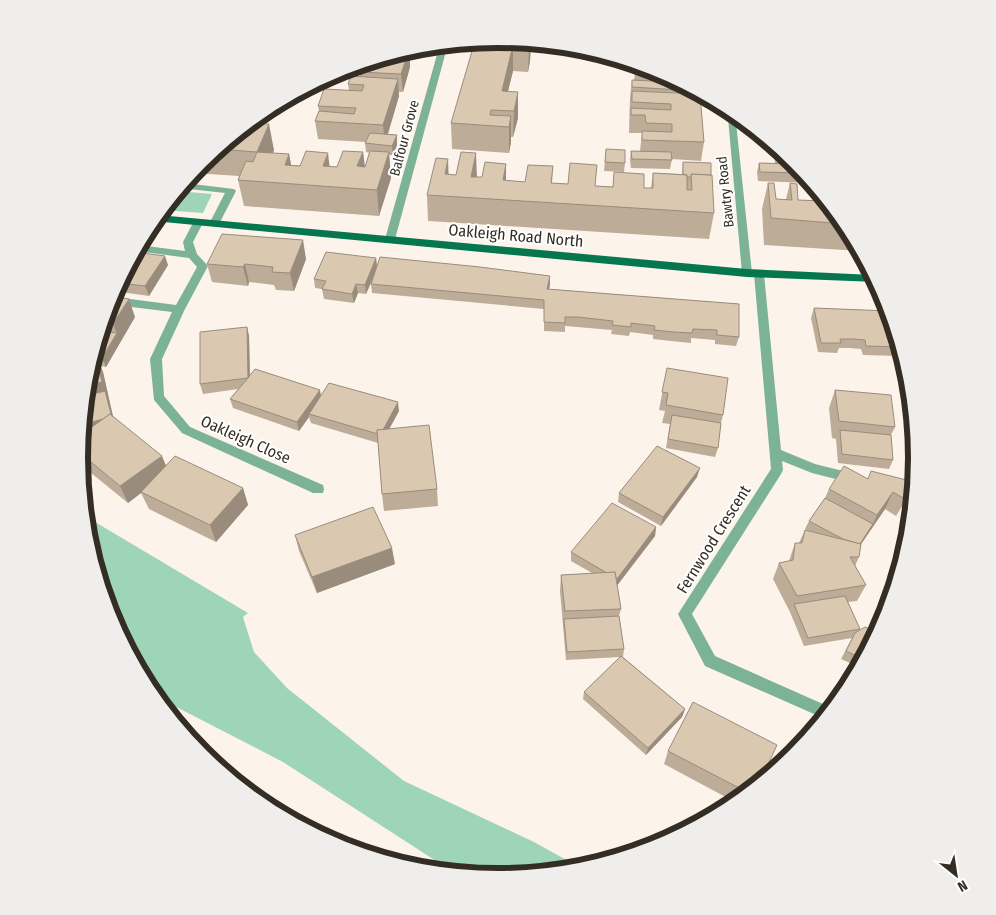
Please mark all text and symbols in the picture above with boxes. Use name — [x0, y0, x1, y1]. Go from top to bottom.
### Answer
street label: Balfour Grove — [386, 98, 423, 178]
street label: Bawtry Road — [713, 155, 738, 228]
street label: Oakleigh Road North — [448, 220, 584, 251]
street label: Oakleigh Close — [198, 411, 294, 468]
street label: Fernwood Crescent — [673, 481, 755, 597]
north arrow — [931, 850, 981, 900]
text: N — [954, 876, 970, 895]

